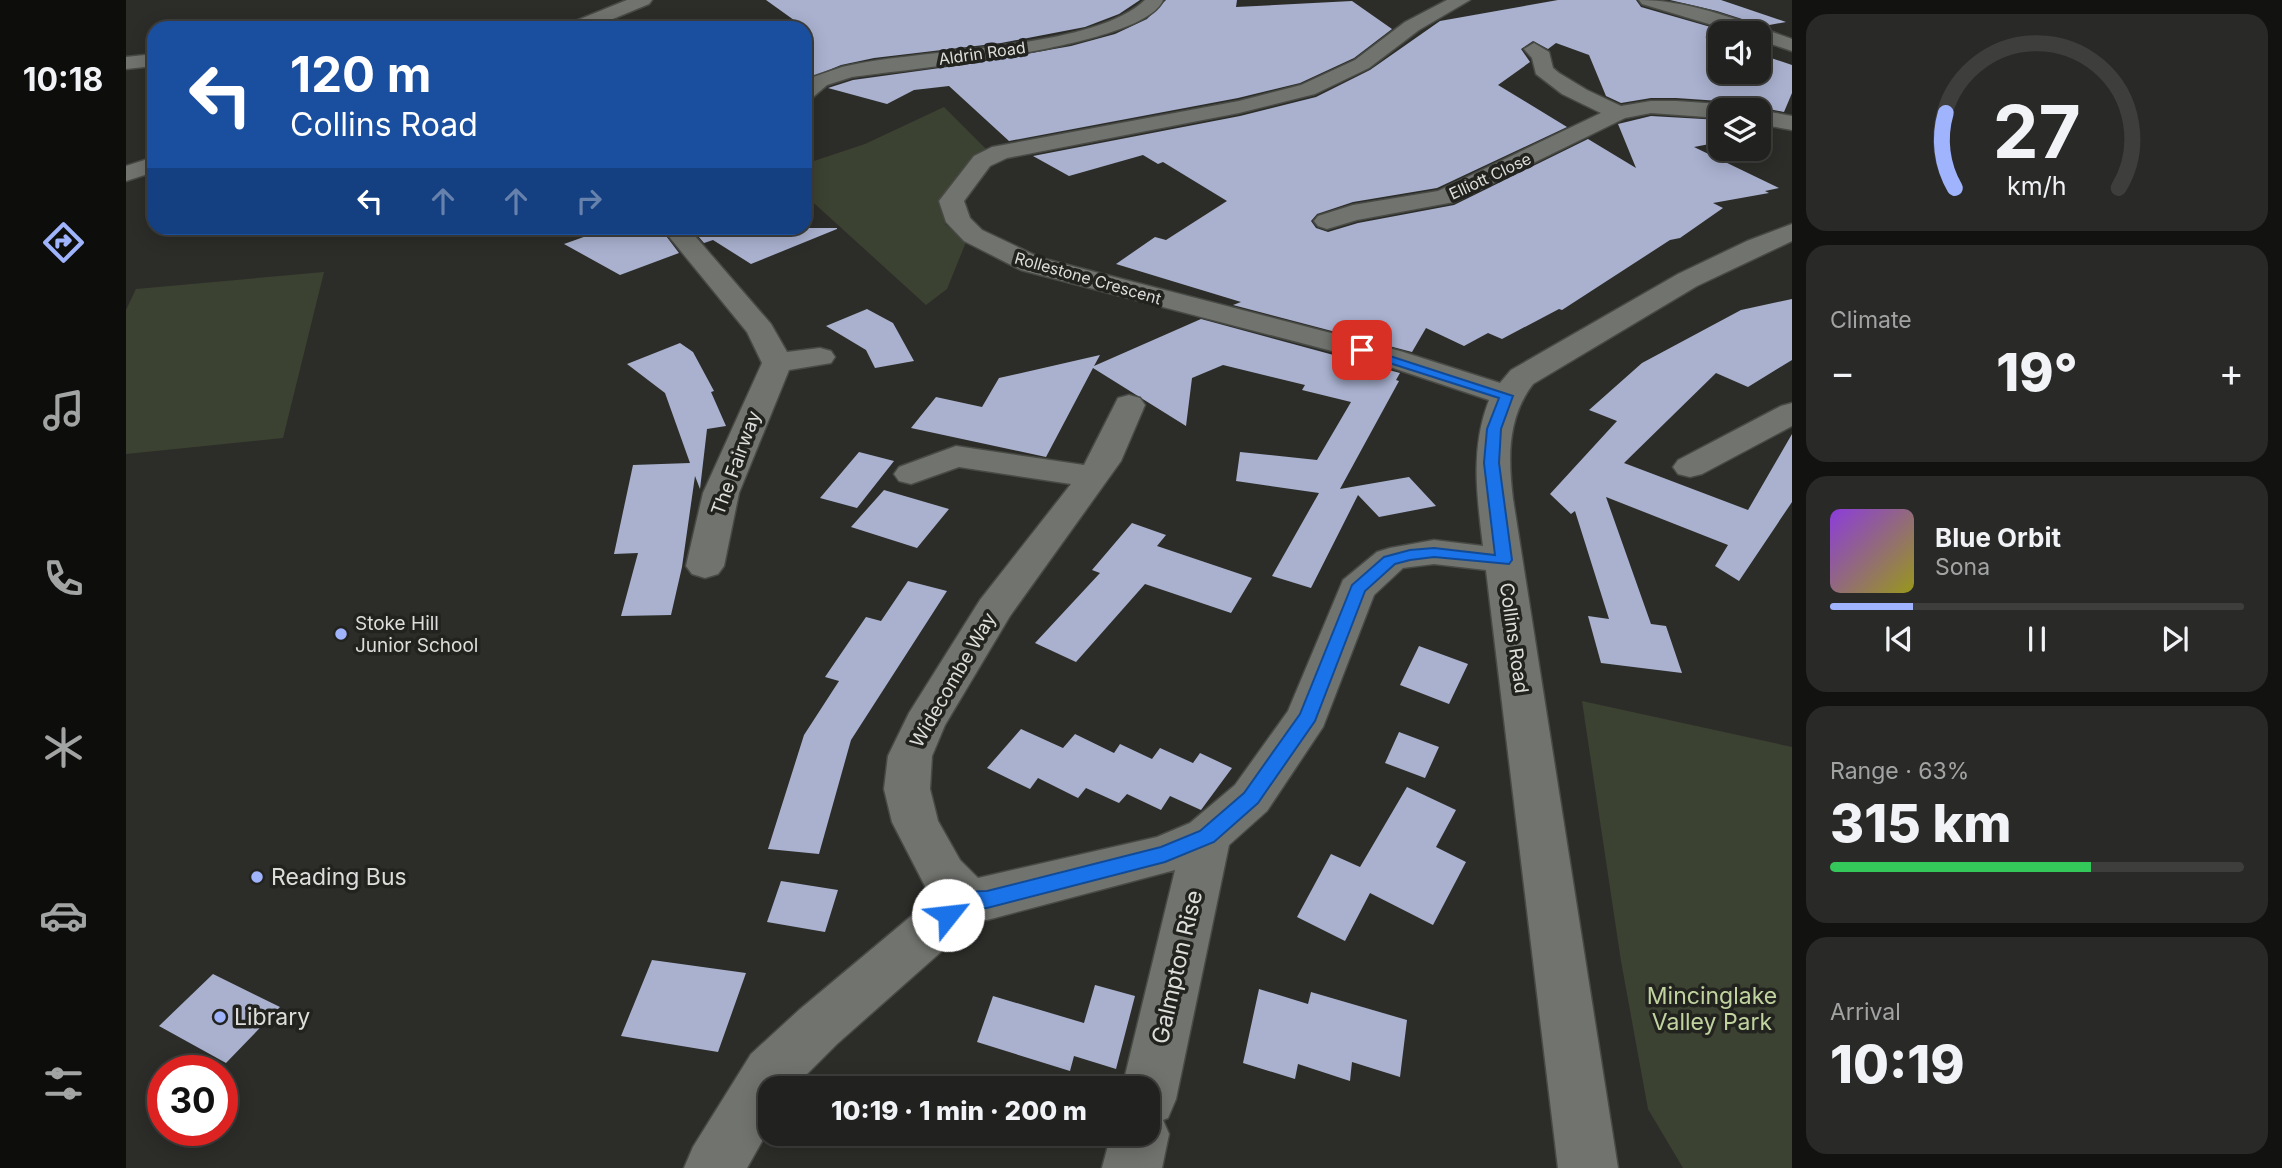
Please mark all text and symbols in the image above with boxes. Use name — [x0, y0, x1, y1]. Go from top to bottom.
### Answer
map controls — [1708, 21, 1771, 161]
button: sound — [1708, 21, 1771, 84]
street label: Aldrin Road — [937, 37, 1027, 69]
text: 120 m — [290, 45, 431, 104]
icon: left — [175, 49, 266, 140]
text: 10:18 — [23, 60, 103, 99]
text: 27 — [1993, 88, 2081, 177]
button: layers — [1708, 98, 1771, 161]
text: Collins Road — [290, 105, 478, 144]
street label: Elliott Close — [1446, 148, 1534, 204]
text: km/h — [2007, 171, 2067, 201]
icon: left — [351, 182, 389, 220]
icon: ahead — [424, 182, 462, 220]
icon: ahead — [497, 182, 535, 220]
icon: right — [570, 182, 608, 220]
icon: directions — [39, 218, 88, 267]
street label: Rollestone Crescent — [1012, 248, 1164, 308]
text: Climate — [1830, 306, 1912, 334]
pin — [1332, 320, 1392, 380]
icon: arrive — [1343, 331, 1381, 369]
text: 19° — [1996, 341, 2078, 404]
text: − — [1830, 349, 1855, 395]
text: + — [2219, 349, 2244, 395]
icon: music — [39, 386, 88, 435]
street label: The Fairway — [706, 407, 766, 519]
text: Blue Orbit — [1935, 522, 2061, 553]
text: Sona — [1935, 553, 1990, 581]
icon: phone — [39, 554, 88, 603]
street label: Collins Road — [1495, 581, 1533, 695]
street label: Widecombe Way — [905, 608, 1001, 751]
place label: Stoke Hill Junior School — [355, 612, 478, 657]
icon: previous — [1880, 620, 1918, 658]
icon: pause — [2018, 620, 2056, 658]
icon: next — [2156, 620, 2194, 658]
marker: Stoke Hill Junior School — [333, 626, 349, 642]
icon: climate — [39, 723, 88, 772]
text: Range · 63% — [1830, 757, 1969, 785]
text: 315 km — [1830, 792, 2011, 855]
place label: Reading Bus — [271, 863, 407, 891]
marker: Reading Bus — [249, 869, 265, 885]
position arrow — [911, 878, 985, 952]
street label: Galmpton Rise — [1146, 887, 1208, 1047]
icon: car — [39, 891, 88, 940]
park label: Mincinglake Valley Park — [1647, 982, 1777, 1036]
text: Arrival — [1830, 998, 1901, 1026]
place label: Library — [234, 1003, 310, 1031]
marker: Library — [212, 1009, 228, 1025]
text: 10:19 — [1830, 1033, 1965, 1096]
speed limit sign: 30 — [147, 1055, 238, 1146]
icon: filters — [39, 1059, 88, 1108]
text: 10:19 · 1 min · 200 m — [831, 1095, 1087, 1126]

